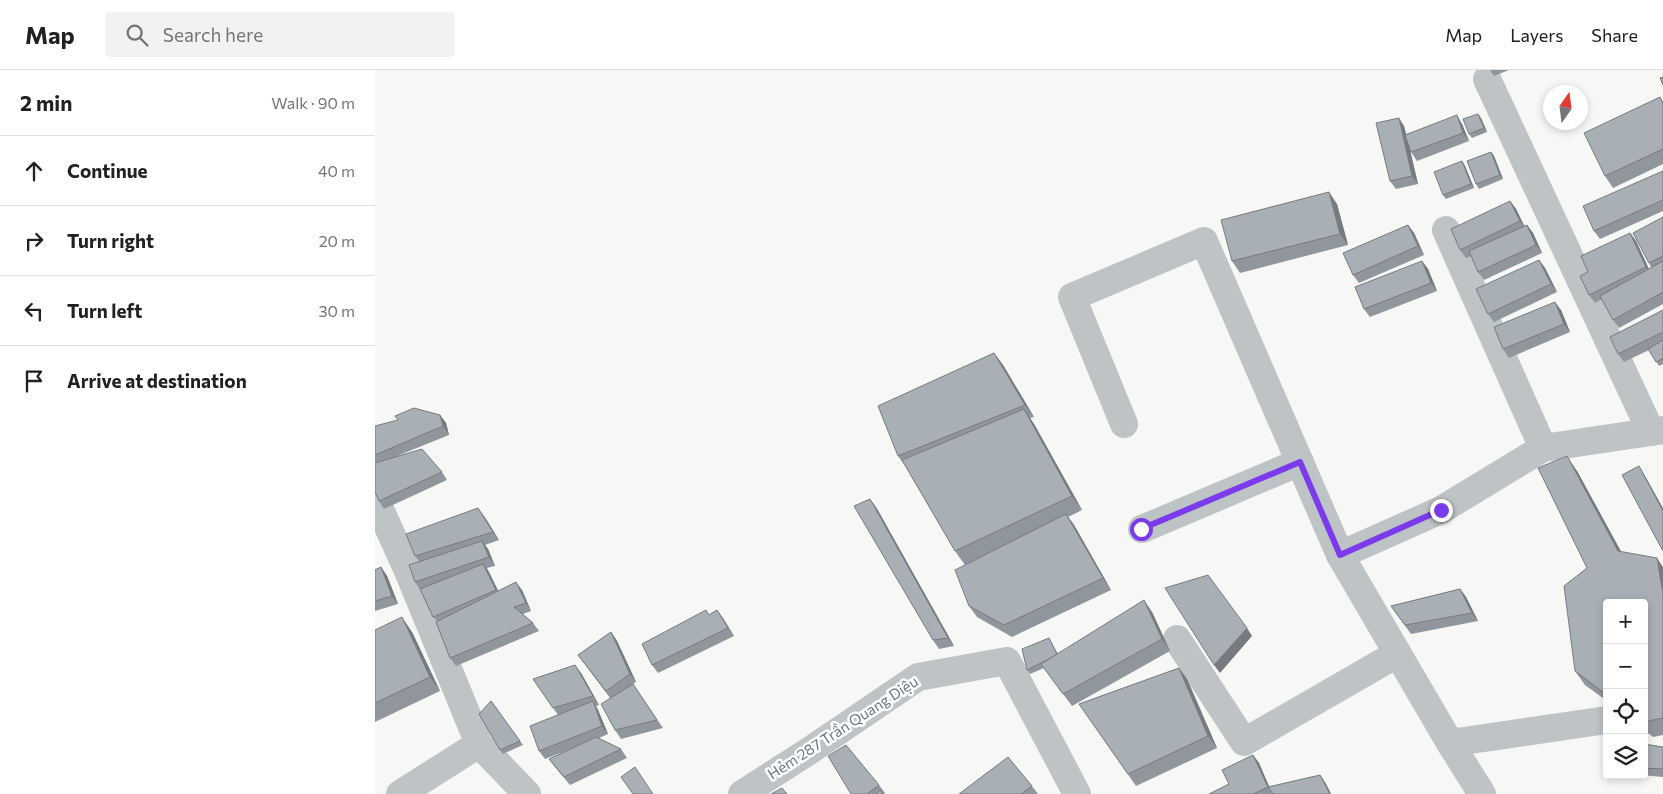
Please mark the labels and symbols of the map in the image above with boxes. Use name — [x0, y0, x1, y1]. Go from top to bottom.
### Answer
north arrow — [1543, 85, 1588, 130]
route end — [1430, 499, 1453, 522]
route start — [1130, 518, 1153, 541]
street label: Hẻm 287 Trần Quang Diệu — [764, 672, 921, 783]

